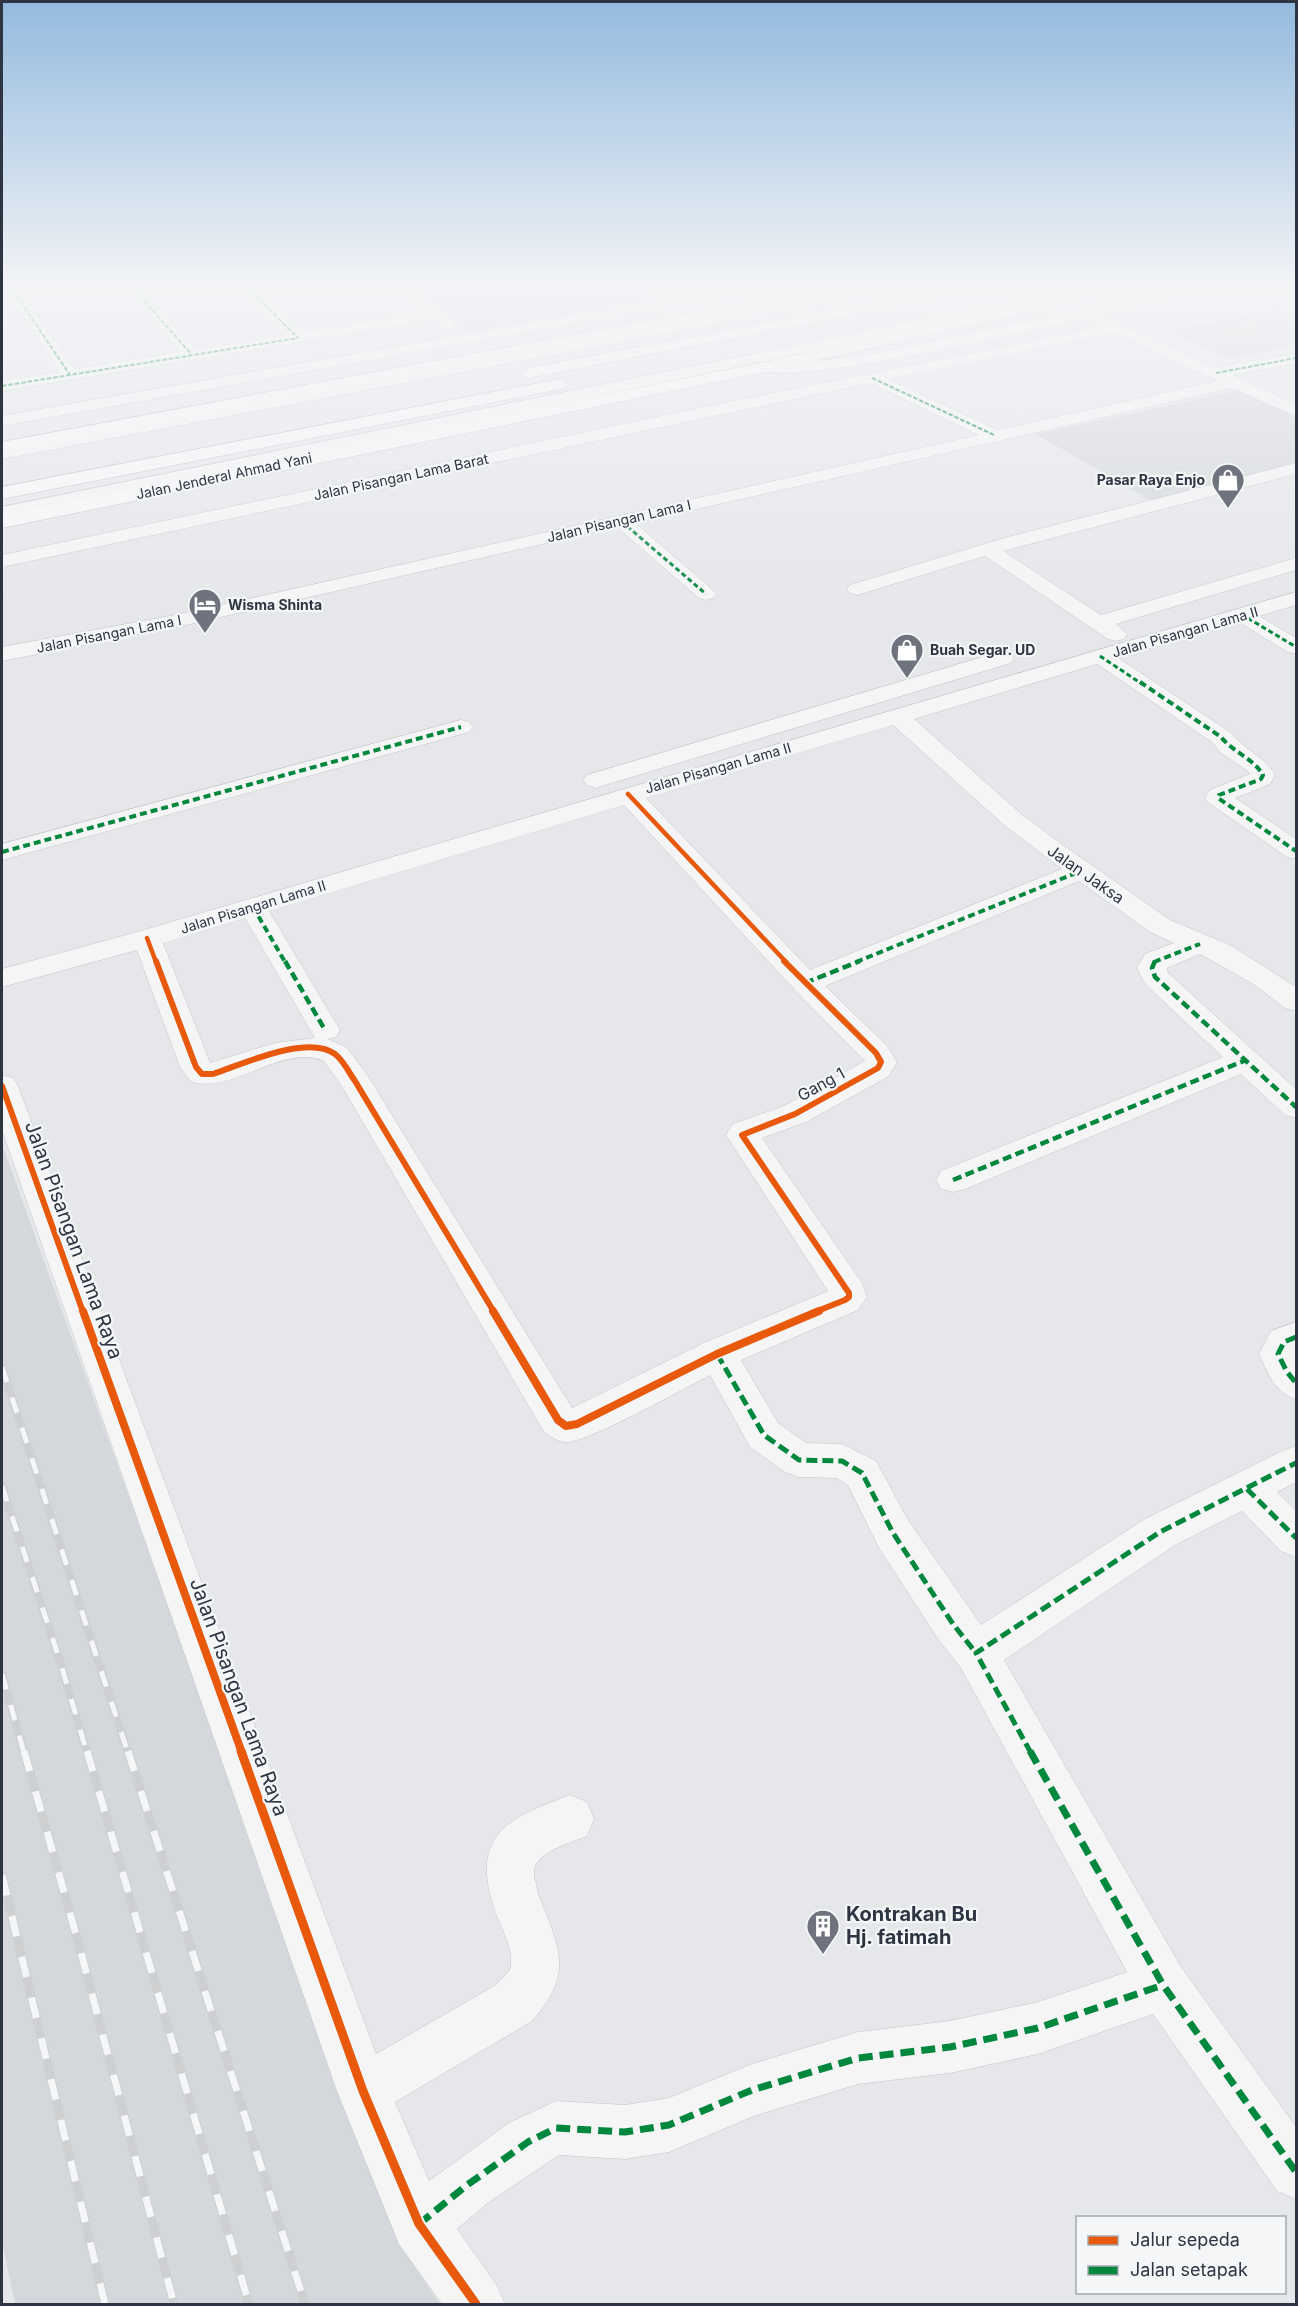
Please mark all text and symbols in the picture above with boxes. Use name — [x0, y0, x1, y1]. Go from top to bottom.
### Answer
street label: Jalan Jenderal Ahmad Yani — [134, 449, 313, 502]
street label: Jalan Pisangan Lama Barat — [312, 450, 490, 503]
shop icon: Pasar Raya Enjo — [1210, 462, 1246, 509]
place label: Pasar Raya Enjo — [1097, 471, 1205, 488]
street label: Jalan Pisangan Lama I — [545, 496, 693, 545]
hotel icon: Wisma Shinta — [187, 587, 223, 634]
place label: Wisma Shinta — [228, 596, 322, 613]
street label: Jalan Pisangan Lama II — [1110, 603, 1260, 661]
street label: Jalan Pisangan Lama I — [35, 611, 183, 656]
shop icon: Buah Segar. UD — [889, 632, 925, 679]
place label: Buah Segar. UD — [930, 641, 1035, 658]
street label: Jalan Pisangan Lama II — [643, 739, 793, 797]
street label: Jalan Jaksa — [1044, 840, 1128, 908]
street label: Jalan Pisangan Lama II — [178, 876, 328, 937]
street label: Gang 1 — [794, 1063, 848, 1105]
street label: Jalan Pisangan Lama Raya — [20, 1118, 128, 1362]
street label: Jalan Pisangan Lama Raya — [185, 1575, 293, 1819]
place label: Kontrakan Bu Hj. fatimah — [846, 1902, 977, 1949]
building icon: Kontrakan Bu Hj. fatimah — [805, 1908, 841, 1955]
legend — [1076, 2216, 1286, 2294]
text: Jalur sepeda — [1130, 2229, 1240, 2250]
text: Jalan setapak — [1130, 2259, 1248, 2280]

